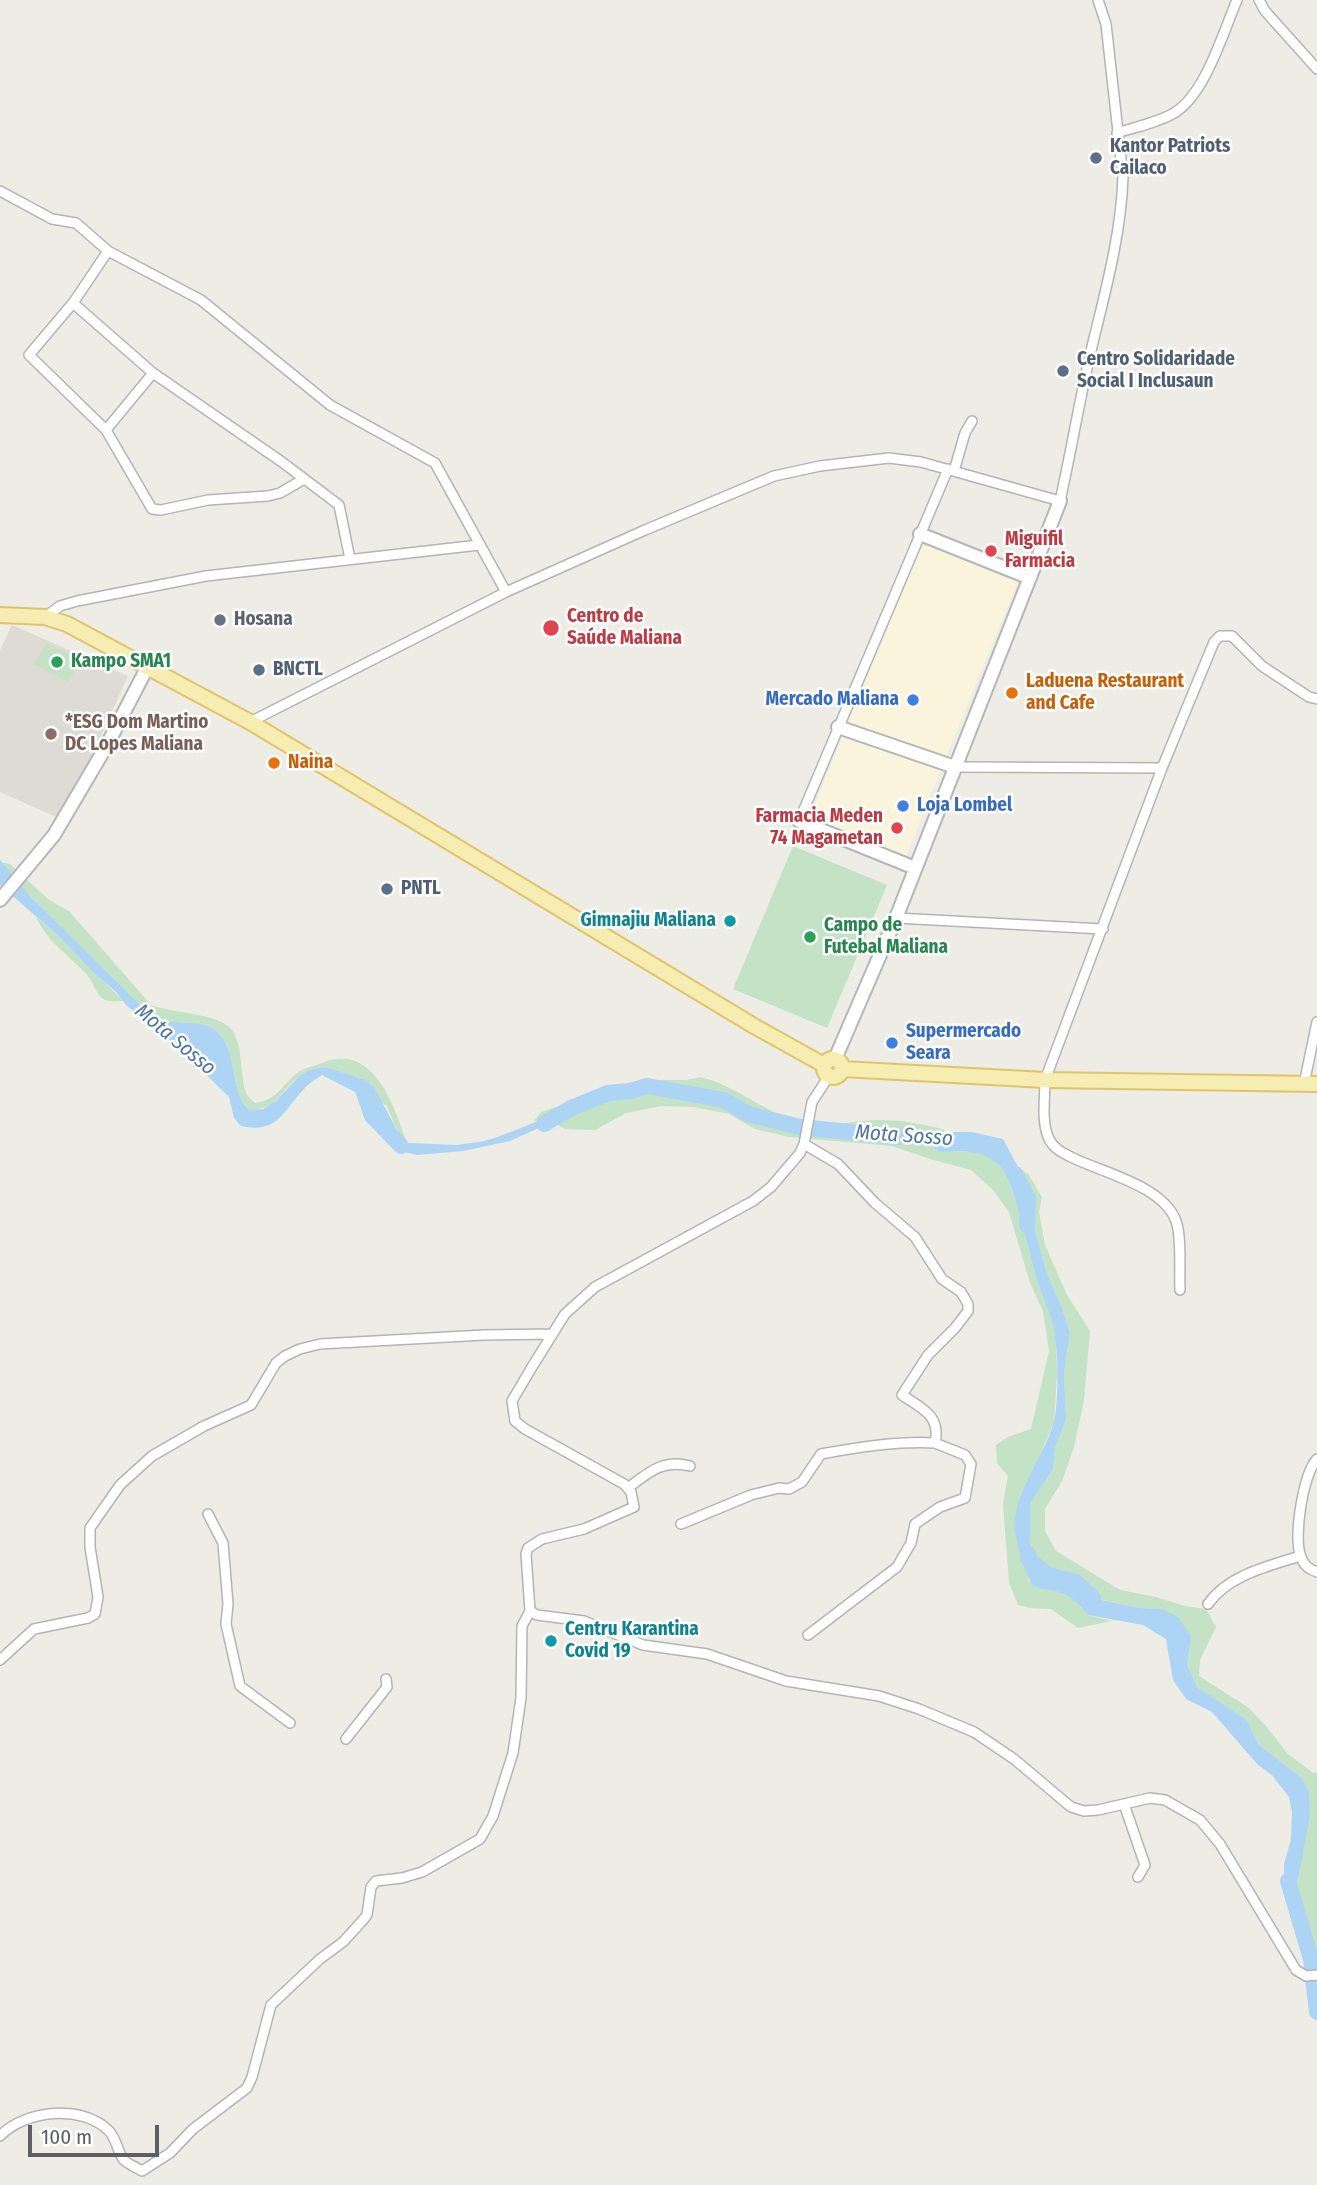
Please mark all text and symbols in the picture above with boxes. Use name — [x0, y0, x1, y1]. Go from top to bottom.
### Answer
place label: Kantor Patriots Cailaco — [1110, 136, 1230, 180]
marker: Kantor Patriots Cailaco — [1088, 150, 1104, 166]
place label: Centro Solidaridade Social I Inclusaun — [1077, 349, 1235, 393]
marker: Centro Solidaridade Social I Inclusaun — [1055, 363, 1071, 379]
place label: Miguifil Farmacia — [1005, 529, 1075, 573]
marker: Miguifil Farmacia — [983, 543, 999, 559]
place label: Centro de Saúde Maliana — [567, 606, 682, 650]
place label: Hosana — [234, 609, 293, 631]
marker: Hosana — [212, 612, 228, 628]
marker: Centro de Saúde Maliana — [541, 618, 561, 638]
place label: Kampo SMA1 — [71, 651, 171, 673]
marker: Kampo SMA1 — [49, 654, 65, 670]
place label: BNCTL — [273, 659, 323, 681]
marker: BNCTL — [251, 662, 267, 678]
place label: Laduena Restaurant and Cafe — [1026, 671, 1184, 715]
marker: Laduena Restaurant and Cafe — [1004, 685, 1020, 701]
place label: Mercado Maliana — [765, 689, 899, 711]
marker: Mercado Maliana — [905, 692, 921, 708]
place label: *ESG Dom Martino DC Lopes Maliana — [65, 712, 208, 756]
marker: *ESG Dom Martino DC Lopes Maliana — [43, 726, 59, 742]
place label: Naina — [288, 752, 333, 774]
marker: Naina — [266, 755, 282, 771]
place label: Loja Lombel — [917, 795, 1012, 817]
marker: Loja Lombel — [895, 798, 911, 814]
place label: Farmacia Meden 74 Magametan — [756, 806, 883, 850]
marker: Farmacia Meden 74 Magametan — [889, 820, 905, 836]
place label: PNTL — [401, 878, 441, 900]
marker: PNTL — [379, 881, 395, 897]
place label: Gimnajiu Maliana — [581, 910, 716, 932]
marker: Gimnajiu Maliana — [722, 913, 738, 929]
place label: Campo de Futebal Maliana — [824, 915, 948, 959]
marker: Campo de Futebal Maliana — [802, 929, 818, 945]
water label: Mota Sosso — [129, 999, 221, 1081]
place label: Supermercado Seara — [906, 1021, 1021, 1065]
marker: Supermercado Seara — [884, 1035, 900, 1051]
water label: Mota Sosso — [854, 1120, 954, 1152]
place label: Centru Karantina Covid 19 — [565, 1619, 699, 1663]
marker: Centru Karantina Covid 19 — [543, 1633, 559, 1649]
scale bar — [32, 2112, 163, 2156]
text: 100 m — [41, 2124, 92, 2150]

